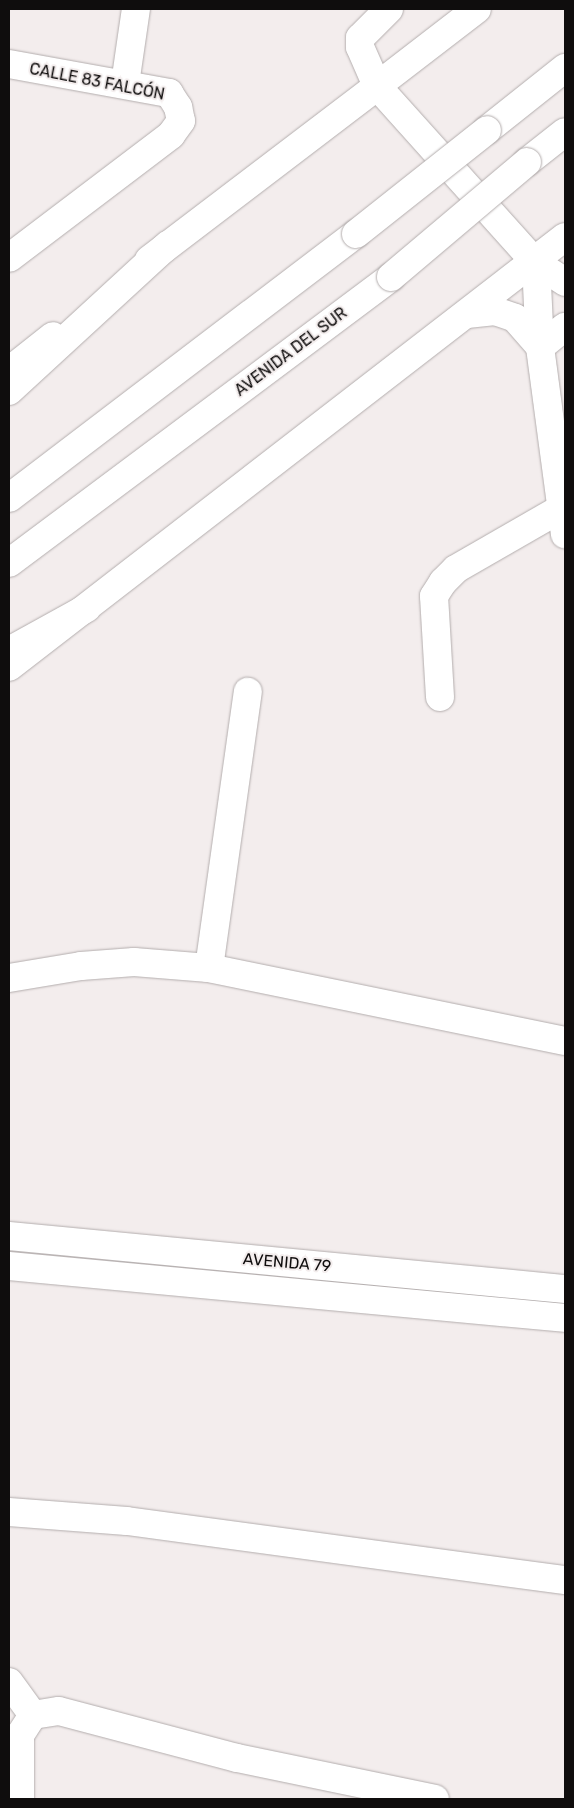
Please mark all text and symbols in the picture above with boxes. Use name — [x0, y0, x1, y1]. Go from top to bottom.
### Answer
street label: CALLE 83 FALCÓN — [28, 59, 166, 105]
street label: AVENIDA DEL SUR — [231, 303, 351, 401]
street label: AVENIDA 79 — [242, 1250, 332, 1276]

